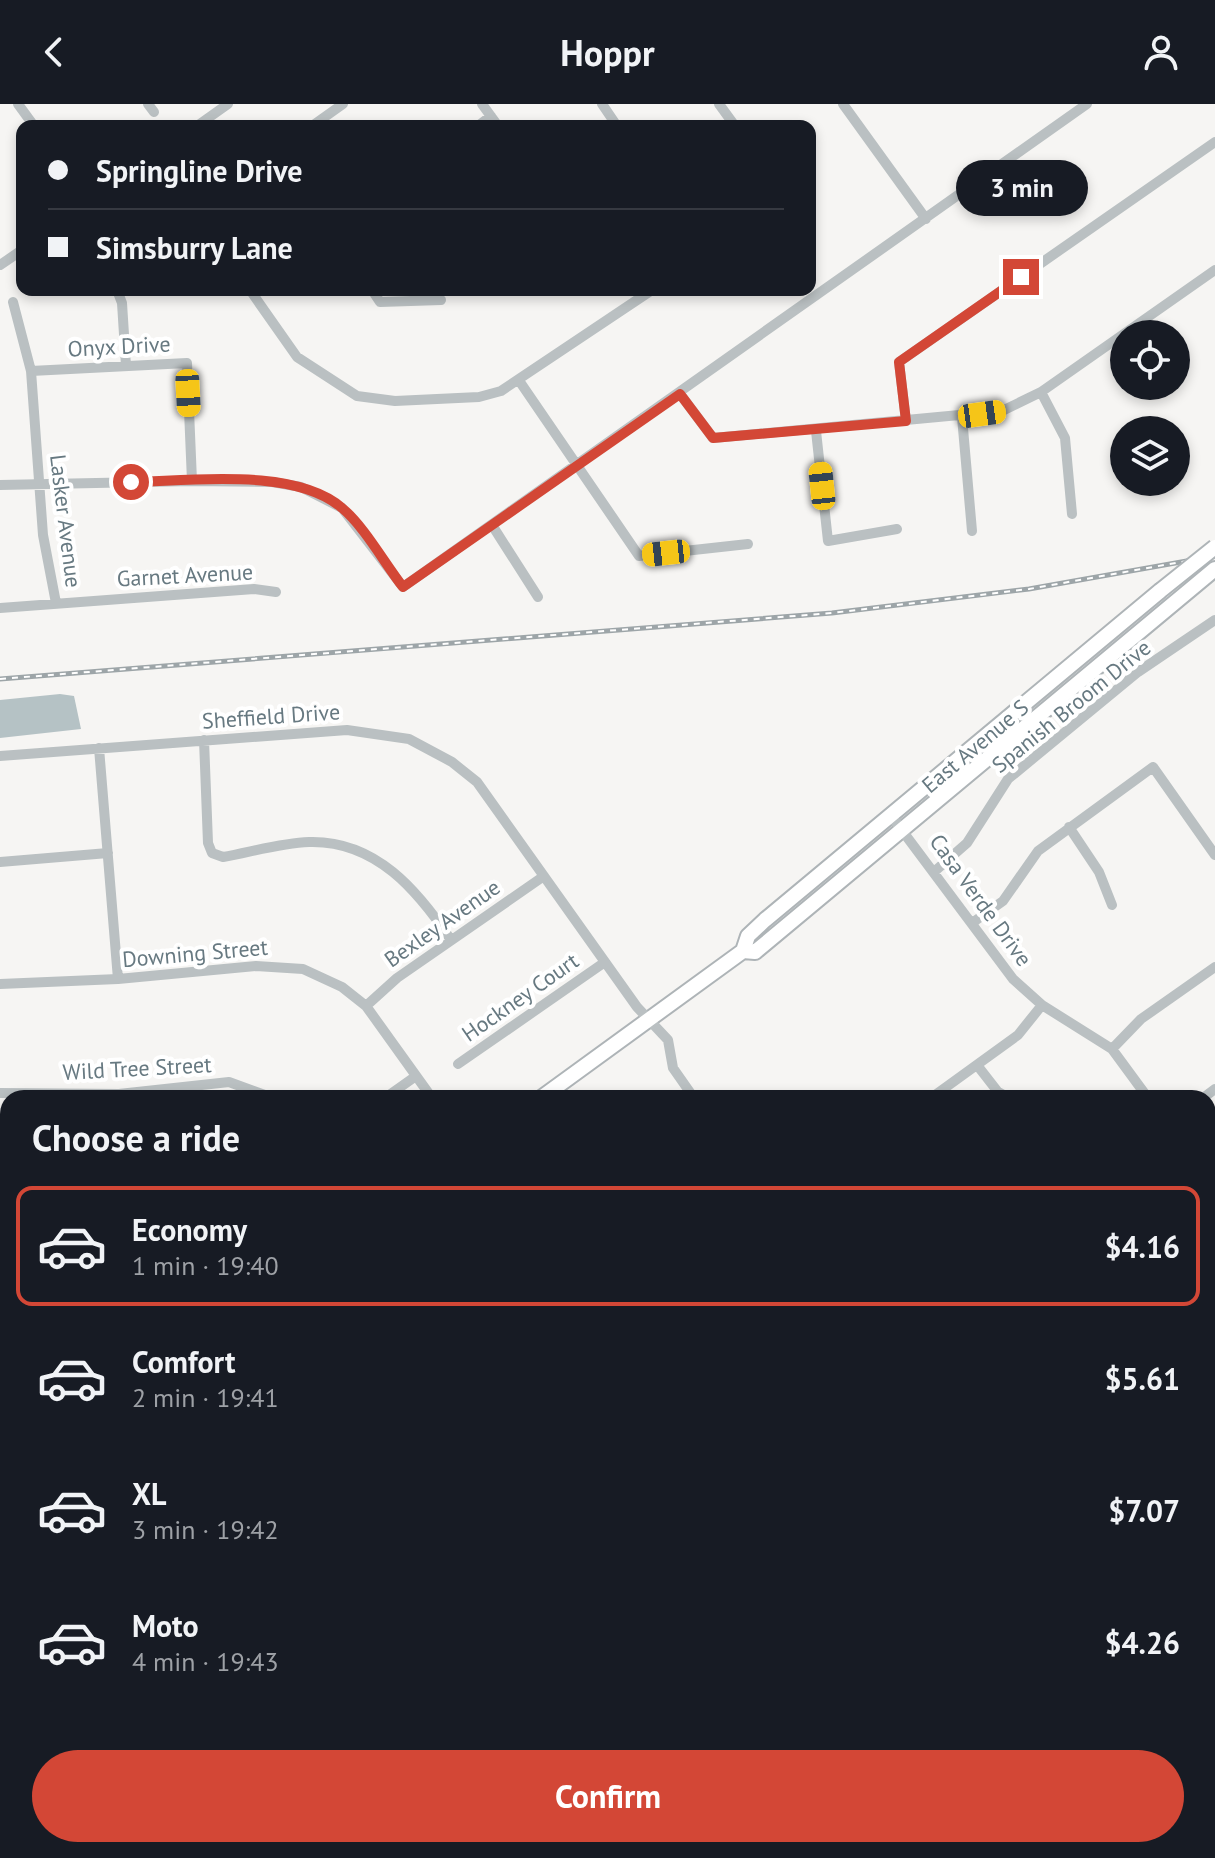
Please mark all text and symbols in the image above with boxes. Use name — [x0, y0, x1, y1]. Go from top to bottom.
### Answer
text: Hoppr — [560, 29, 655, 76]
icon: back — [32, 30, 76, 74]
icon: person — [1139, 30, 1183, 74]
text: Springline Drive — [96, 151, 303, 190]
callout: 3 min — [955, 161, 1087, 217]
text: 3 min — [990, 171, 1054, 204]
text: Simsburry Lane — [96, 228, 293, 267]
route end — [1003, 259, 1039, 295]
map controls — [1110, 320, 1190, 496]
button: locate — [1110, 320, 1190, 400]
street label: Onyx Drive — [67, 329, 171, 363]
car — [175, 368, 201, 418]
car — [957, 399, 1007, 429]
button: layers — [1110, 416, 1190, 496]
street label: Lasker Avenue — [44, 453, 88, 589]
car — [808, 461, 836, 511]
route start — [113, 464, 149, 500]
car — [641, 539, 691, 567]
street label: Garnet Avenue — [116, 557, 254, 593]
street label: Spanish Broom Drive — [986, 633, 1156, 779]
street label: East Avenue S — [916, 693, 1034, 799]
street label: Sheffield Drive — [201, 697, 341, 735]
street label: Casa Verde Drive — [924, 828, 1038, 972]
street label: Bexley Avenue — [379, 873, 505, 973]
street label: Downing Street — [121, 933, 269, 973]
street label: Hockney Court — [456, 946, 584, 1048]
street label: Wild Tree Street — [62, 1050, 213, 1086]
text: Choose a ride — [32, 1114, 240, 1161]
icon: car — [36, 1210, 108, 1282]
text: Economy — [132, 1210, 247, 1249]
text: $4.16 — [1105, 1227, 1180, 1266]
text: 1 min · 19:40 — [132, 1249, 279, 1282]
icon: car — [36, 1342, 108, 1414]
text: Comfort — [132, 1342, 235, 1381]
text: $5.61 — [1105, 1359, 1180, 1398]
text: 2 min · 19:41 — [132, 1381, 279, 1414]
icon: car — [36, 1474, 108, 1546]
text: XL — [132, 1474, 166, 1513]
text: $7.07 — [1108, 1491, 1180, 1530]
text: 3 min · 19:42 — [132, 1513, 279, 1546]
icon: car — [36, 1606, 108, 1678]
text: Moto — [132, 1606, 199, 1645]
text: $4.26 — [1105, 1623, 1180, 1662]
text: 4 min · 19:43 — [132, 1645, 279, 1678]
button: Confirm — [32, 1750, 1184, 1842]

